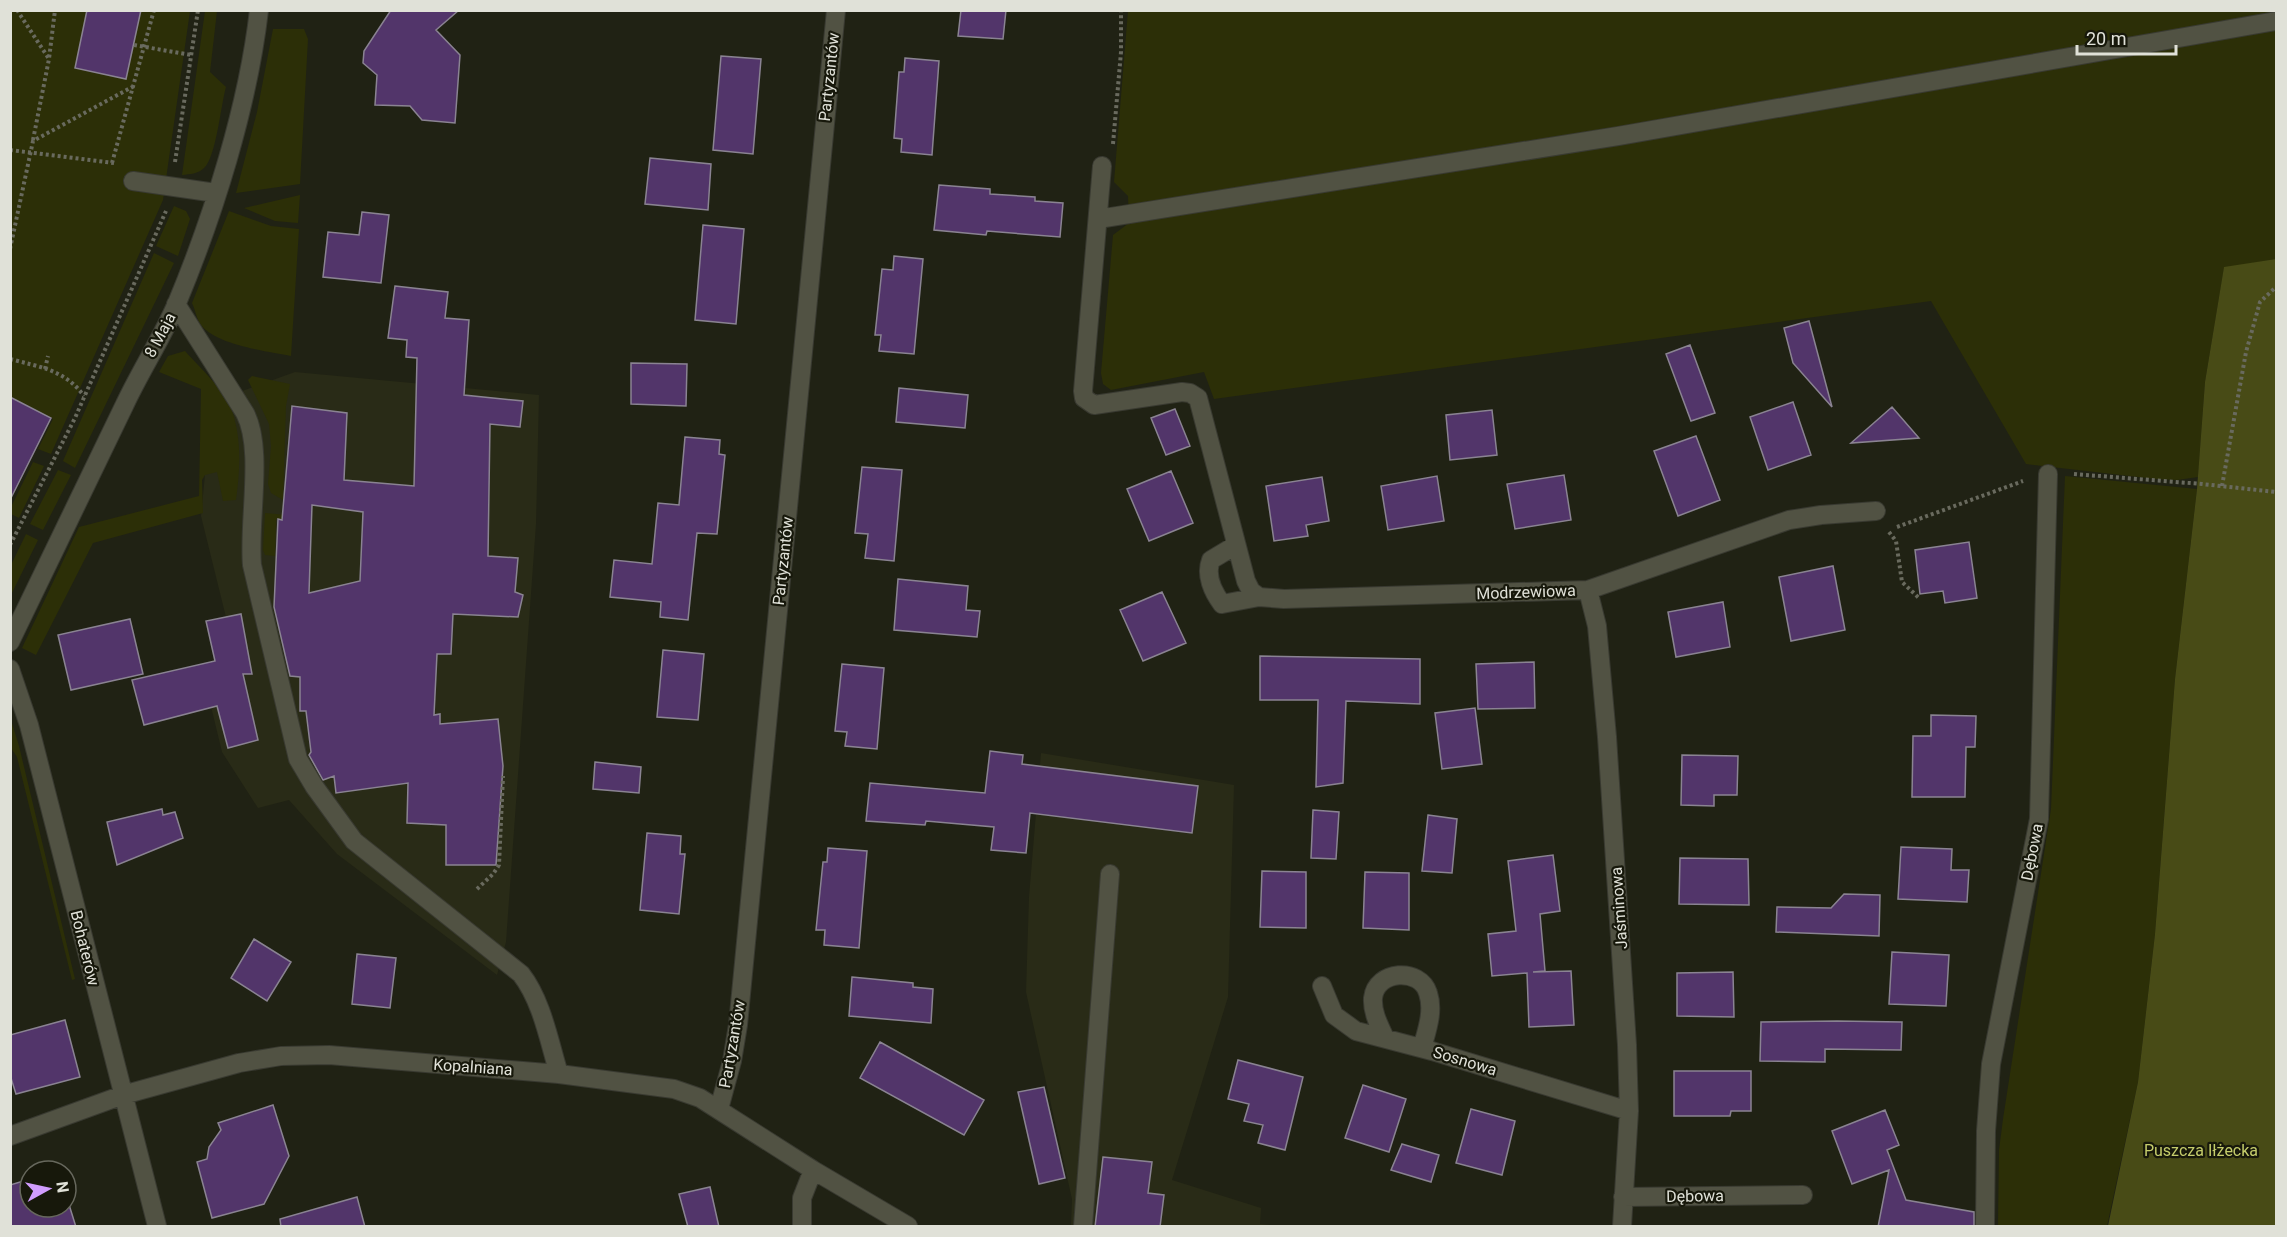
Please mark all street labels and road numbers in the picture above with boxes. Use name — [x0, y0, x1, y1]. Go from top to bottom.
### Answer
street label: Partyzantów — [815, 32, 843, 122]
street label: 8 Maja — [140, 309, 180, 361]
street label: Partyzantów — [769, 516, 797, 606]
street label: Modrzewiowa — [1476, 581, 1576, 603]
street label: Dębowa — [2017, 822, 2047, 882]
street label: Jaśminowa — [1607, 866, 1631, 950]
street label: Bohaterów — [66, 908, 104, 988]
street label: Partyzantów — [715, 999, 749, 1089]
street label: Sosnowa — [1431, 1042, 1499, 1080]
street label: Kopalniana — [433, 1055, 513, 1079]
street label: Dębowa — [1666, 1186, 1724, 1206]

